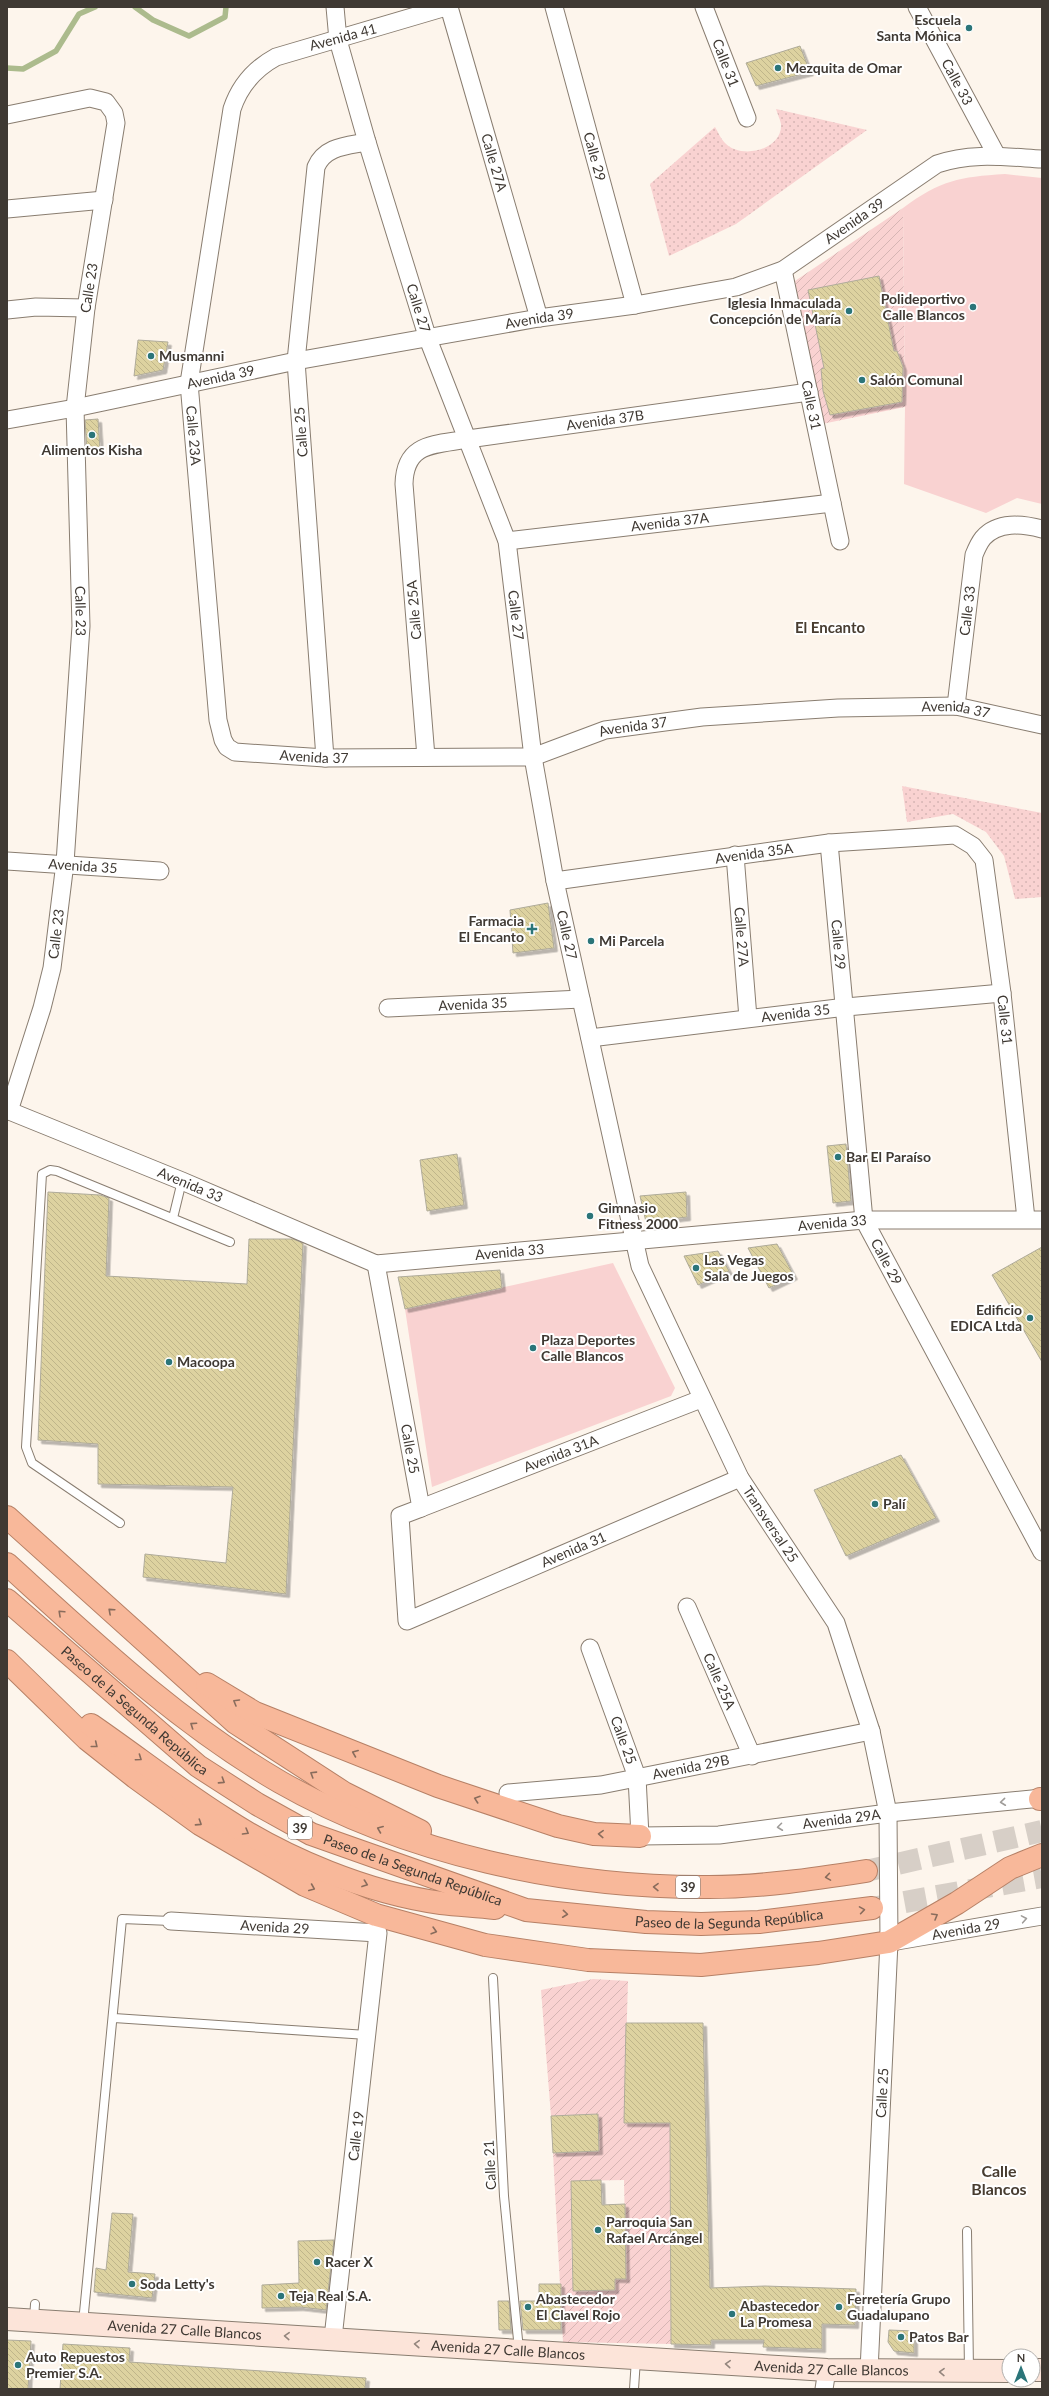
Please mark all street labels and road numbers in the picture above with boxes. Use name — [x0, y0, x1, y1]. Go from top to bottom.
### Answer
street label: Avenida 41 — [307, 19, 378, 54]
street label: Calle 31 — [709, 36, 743, 89]
street label: Calle 33 — [938, 56, 977, 108]
street label: Calle 29 — [580, 130, 610, 183]
street label: Calle 27A — [478, 131, 511, 194]
street label: Avenida 39 — [821, 194, 888, 247]
street label: Calle 23 — [76, 262, 101, 314]
street label: Calle 27 — [403, 281, 434, 334]
street label: Avenida 39 — [504, 304, 575, 332]
street label: Avenida 39 — [185, 361, 256, 392]
street label: Calle 31 — [798, 379, 825, 431]
street label: Calle 23A — [183, 405, 205, 466]
street label: Calle 25 — [290, 406, 311, 458]
street label: Avenida 37B — [565, 406, 645, 433]
street label: Avenida 37A — [630, 508, 710, 534]
street label: Calle 25A — [402, 579, 425, 640]
street label: Calle 33 — [955, 585, 978, 637]
street label: Calle 23 — [72, 586, 90, 637]
street label: Calle 27 — [505, 589, 528, 641]
street label: Avenida 37 — [921, 697, 992, 721]
street label: Avenida 37 — [596, 713, 668, 740]
street label: Avenida 37 — [279, 746, 349, 766]
street label: Avenida 35A — [714, 839, 795, 867]
street label: Avenida 35 — [48, 855, 118, 876]
street label: Calle 27A — [731, 906, 753, 968]
street label: Calle 23 — [44, 908, 67, 960]
street label: Calle 27 — [554, 908, 581, 961]
street label: Calle 29 — [828, 919, 850, 970]
street label: Avenida 35 — [438, 993, 508, 1014]
street label: Calle 31 — [994, 994, 1016, 1046]
street label: Avenida 35 — [760, 1000, 831, 1025]
street label: Avenida 33 — [155, 1163, 226, 1206]
street label: Avenida 33 — [797, 1211, 867, 1234]
street label: Calle 29 — [867, 1235, 906, 1288]
street label: Avenida 33 — [474, 1240, 545, 1263]
street label: Calle 25 — [398, 1423, 424, 1475]
street label: Avenida 31A — [521, 1431, 601, 1475]
street label: Transversal 25 — [740, 1483, 802, 1565]
street label: Avenida 31 — [538, 1528, 608, 1571]
street label: Paseo de la Segunda República — [58, 1642, 212, 1778]
street label: Calle 25A — [700, 1650, 740, 1712]
street label: Calle 25 — [607, 1713, 641, 1766]
street label: Avenida 29B — [651, 1751, 731, 1783]
street label: Avenida 29A — [801, 1805, 882, 1832]
road number: 39 — [288, 1817, 312, 1839]
street label: Paseo de la Segunda República — [321, 1830, 505, 1909]
road number: 39 — [676, 1876, 700, 1898]
street label: Paseo de la Segunda República — [634, 1905, 824, 1932]
street label: Avenida 29 — [930, 1914, 1001, 1943]
street label: Avenida 29 — [240, 1916, 310, 1937]
street label: Calle 25 — [872, 2067, 891, 2118]
street label: Calle 19 — [344, 2110, 367, 2162]
street label: Calle 21 — [480, 2140, 499, 2191]
street label: Avenida 27 Calle Blancos — [107, 2316, 262, 2343]
street label: Avenida 27 Calle Blancos — [431, 2336, 586, 2363]
street label: Avenida 27 Calle Blancos — [754, 2357, 909, 2378]

